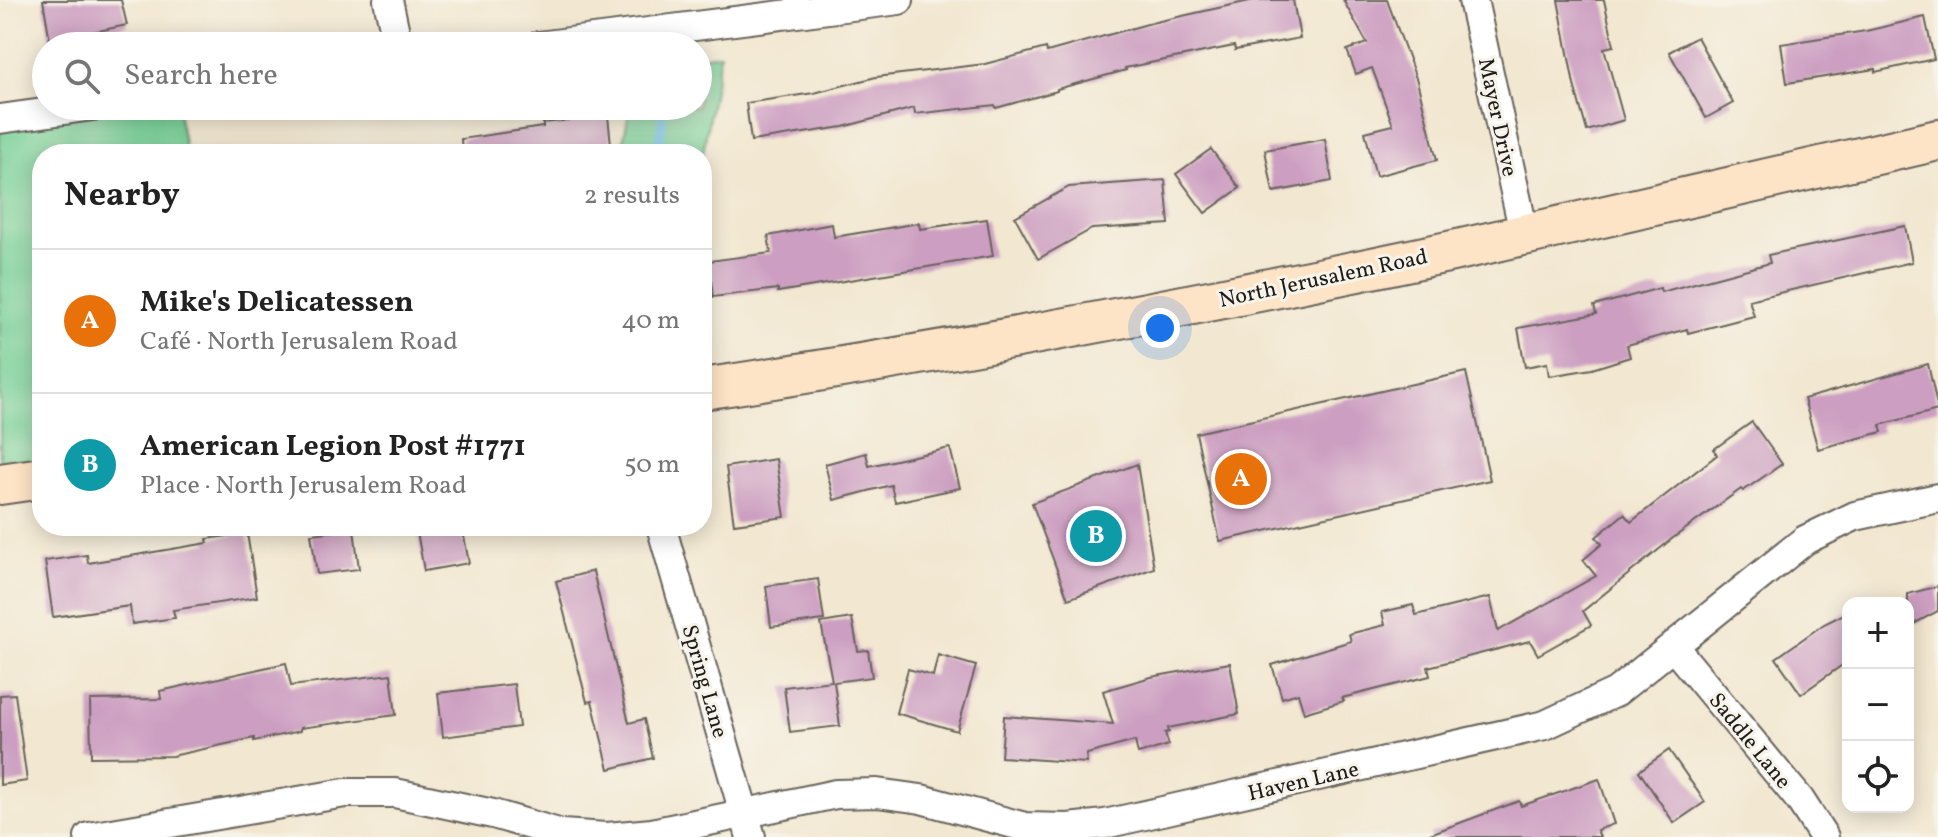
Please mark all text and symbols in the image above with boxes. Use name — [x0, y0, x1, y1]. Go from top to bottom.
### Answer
search box — [32, 32, 712, 120]
icon: search — [60, 54, 104, 98]
text: Search here — [124, 55, 278, 97]
street label: Mayer Drive — [1469, 55, 1524, 180]
text: Nearby — [64, 173, 180, 220]
text: 2 results — [584, 178, 680, 214]
street label: North Jerusalem Road — [1216, 242, 1431, 317]
text: Mike's Delicatessen — [140, 282, 414, 324]
text: A — [81, 303, 99, 339]
text: 40 m — [621, 303, 680, 339]
your location — [1140, 308, 1180, 348]
text: Café · North Jerusalem Road — [140, 324, 458, 360]
text: American Legion Post #1771 — [140, 426, 526, 468]
text: B — [81, 447, 99, 483]
text: 50 m — [624, 447, 680, 483]
pin: A — [1215, 449, 1267, 509]
text: Place · North Jerusalem Road — [140, 468, 467, 504]
pin: B — [1070, 506, 1122, 566]
map controls — [1842, 597, 1914, 813]
button: + — [1842, 597, 1914, 669]
street label: Spring Lane — [673, 622, 735, 742]
button: − — [1842, 669, 1914, 741]
street label: Saddle Lane — [1700, 687, 1798, 796]
button: locate — [1842, 741, 1914, 813]
street label: Haven Lane — [1245, 755, 1362, 810]

